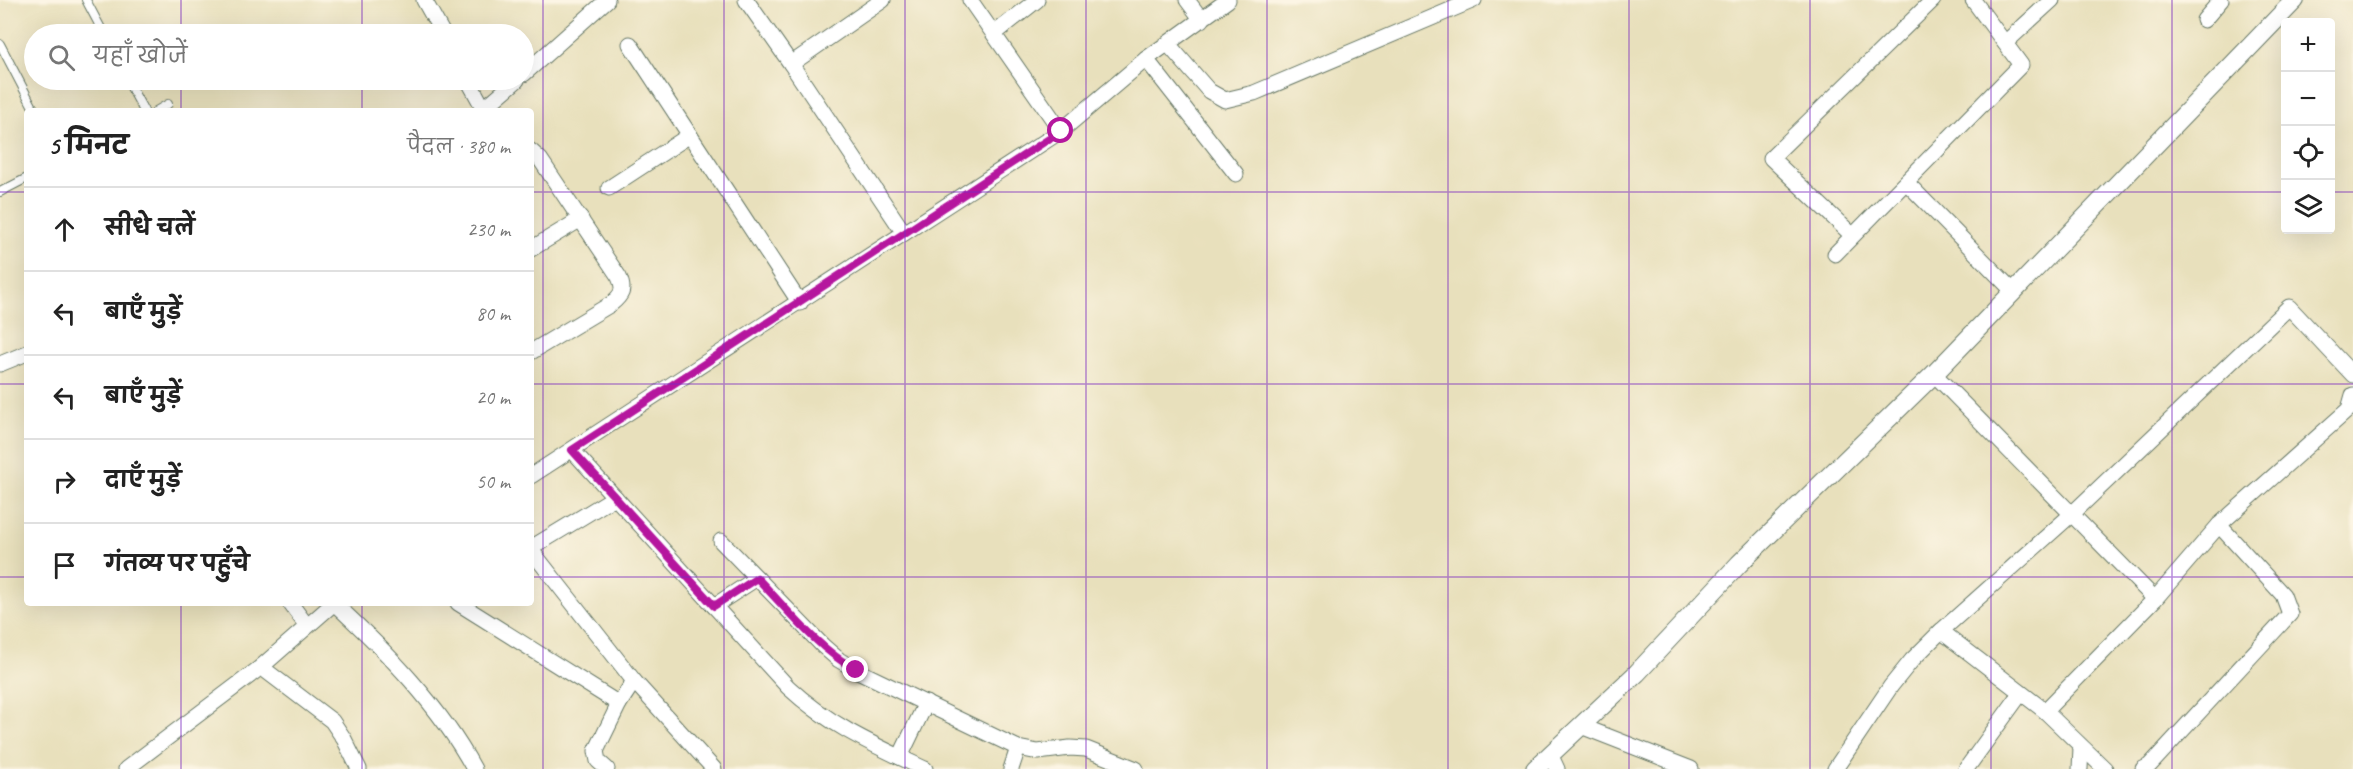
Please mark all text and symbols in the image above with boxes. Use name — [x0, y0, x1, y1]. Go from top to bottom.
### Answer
map controls — [2281, 18, 2335, 234]
button: + — [2281, 18, 2335, 72]
search box — [24, 24, 534, 90]
icon: search — [45, 41, 78, 74]
text: यहाँ खोजें — [93, 42, 187, 70]
button: − — [2281, 72, 2335, 126]
route start — [1047, 117, 1073, 143]
button: locate — [2281, 126, 2335, 180]
text: 5 मिनट — [48, 129, 129, 162]
text: पैदल · 380 m — [407, 134, 510, 159]
button: layers — [2281, 180, 2335, 234]
icon: ahead — [48, 213, 81, 246]
text: सीधे चलें — [105, 214, 195, 242]
text: 230 m — [467, 217, 510, 242]
icon: left — [48, 297, 81, 330]
text: बाएँ मुड़ें — [105, 298, 182, 326]
text: 80 m — [476, 301, 510, 326]
icon: left — [48, 381, 81, 414]
text: बाएँ मुड़ें — [105, 382, 182, 410]
text: 20 m — [476, 385, 510, 410]
icon: right — [48, 465, 81, 498]
text: दाएँ मुड़ें — [105, 466, 181, 494]
text: 50 m — [476, 469, 510, 494]
icon: arrive — [48, 549, 81, 582]
text: गंतव्य पर पहुँचे — [105, 550, 249, 578]
route end — [842, 656, 868, 682]

